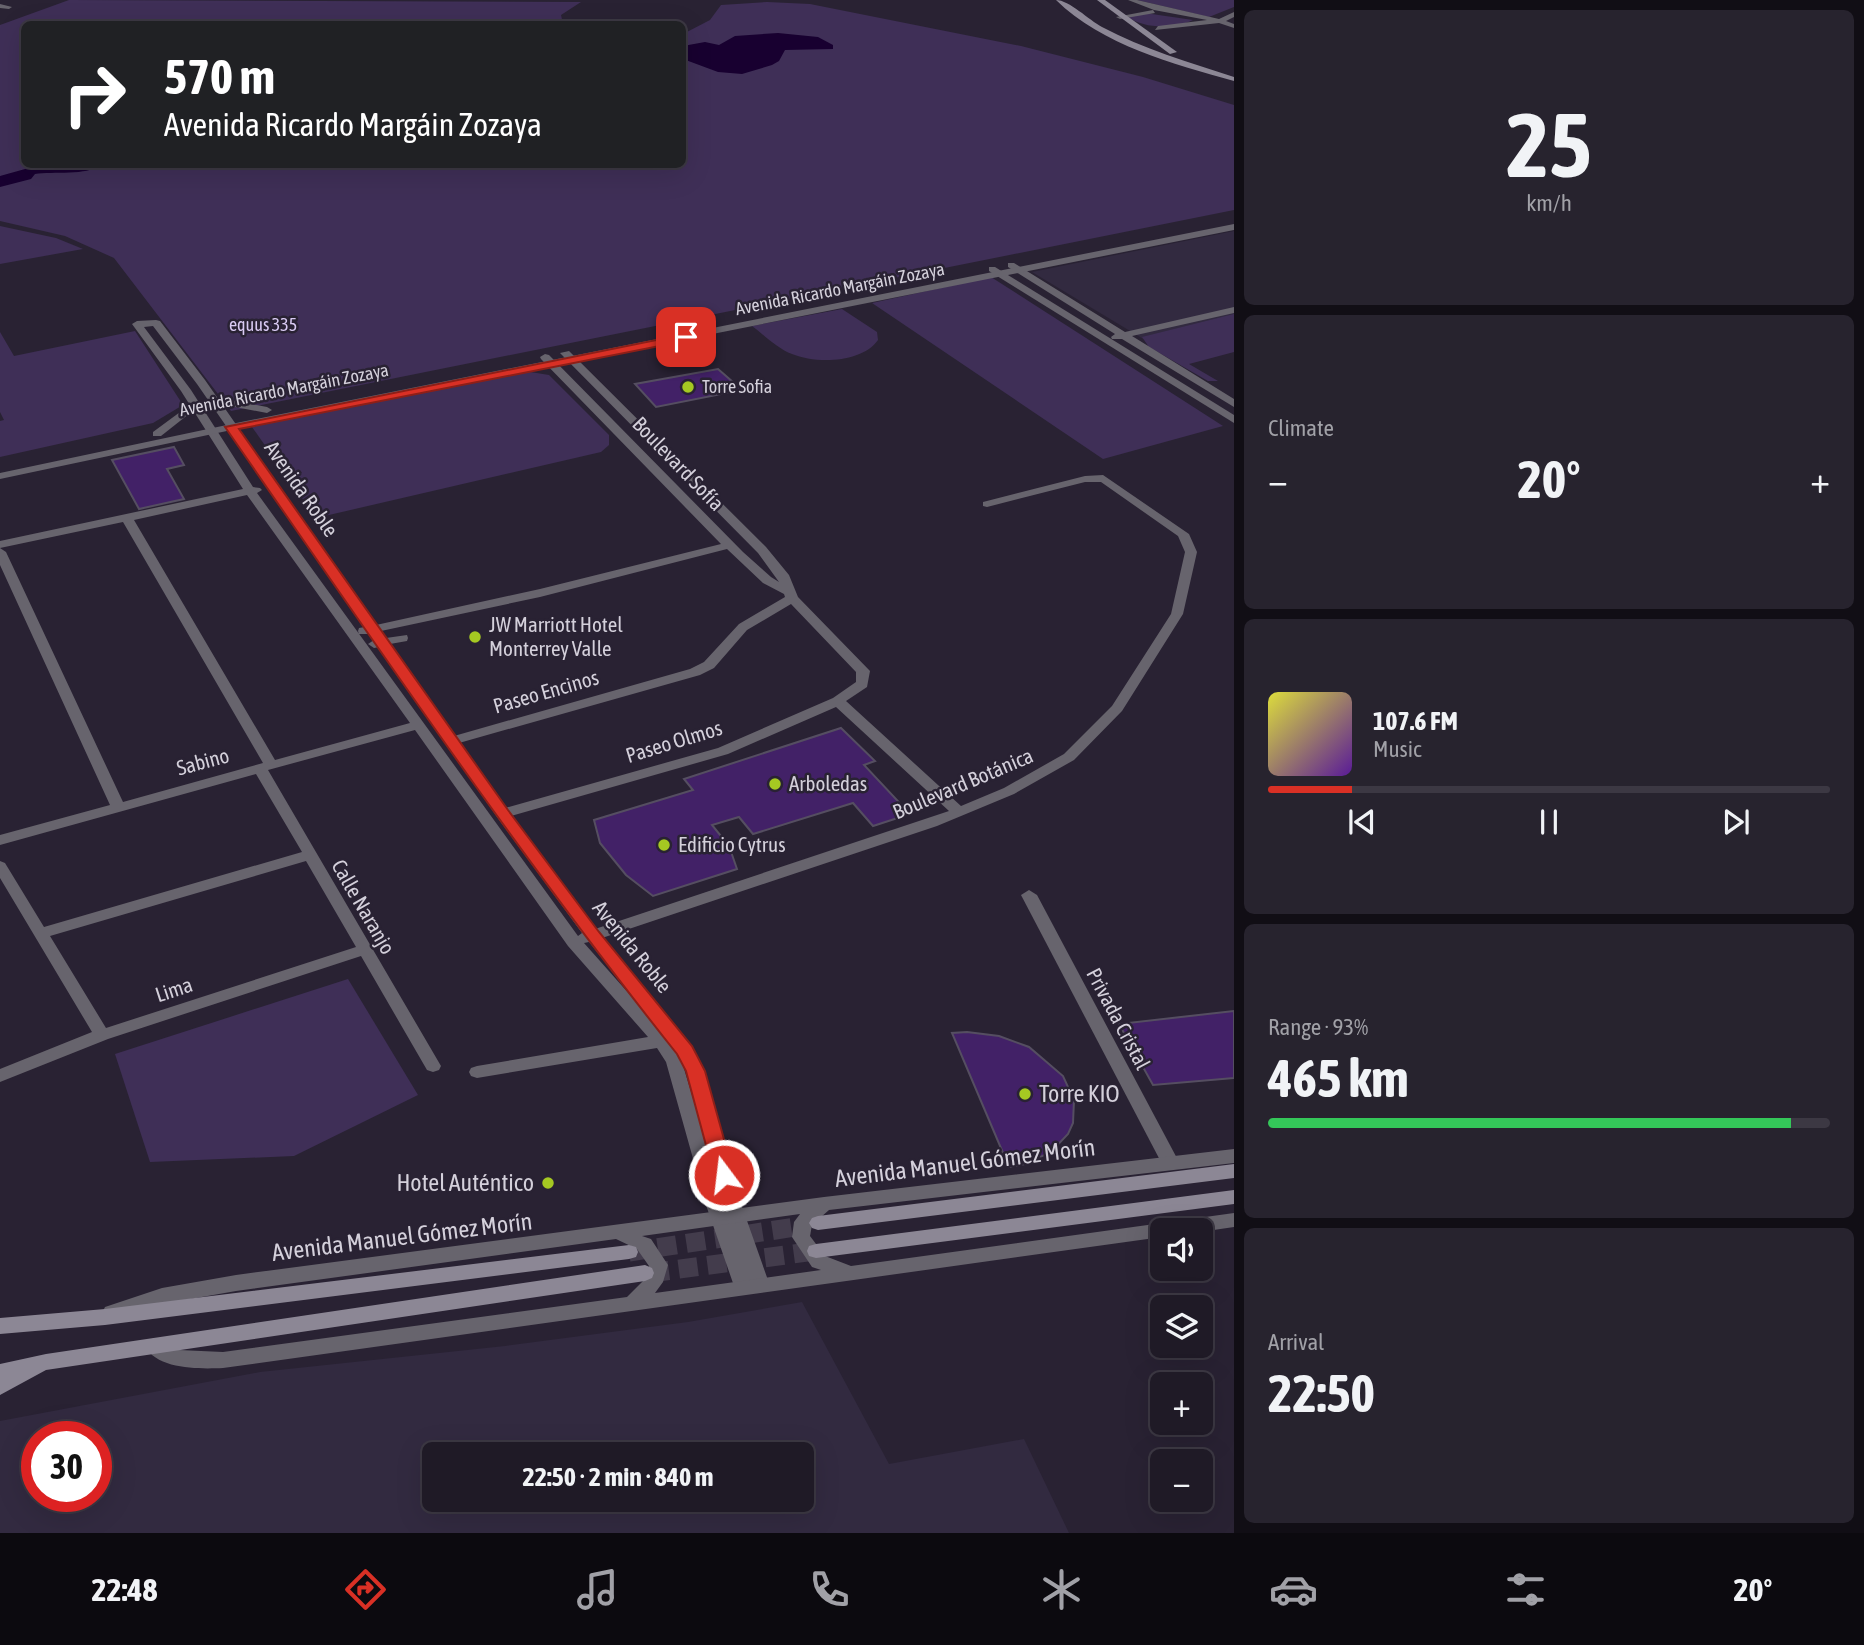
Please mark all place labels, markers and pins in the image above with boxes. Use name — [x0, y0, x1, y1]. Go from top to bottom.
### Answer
pin — [656, 307, 716, 367]
place label: Torre Sofia — [702, 376, 772, 397]
marker: Torre Sofia — [680, 379, 696, 395]
place label: JW Marriott Hotel Monterrey Valle — [489, 612, 623, 660]
marker: JW Marriott Hotel Monterrey Valle — [467, 629, 483, 645]
place label: Arboledas — [789, 771, 867, 795]
marker: Arboledas — [767, 776, 783, 792]
place label: Edificio Cytrus — [678, 832, 786, 856]
marker: Edificio Cytrus — [656, 837, 672, 853]
place label: Torre KIO — [1039, 1080, 1120, 1107]
marker: Torre KIO — [1017, 1086, 1033, 1102]
place label: Hotel Auténtico — [396, 1169, 534, 1196]
marker: Hotel Auténtico — [540, 1175, 556, 1191]

